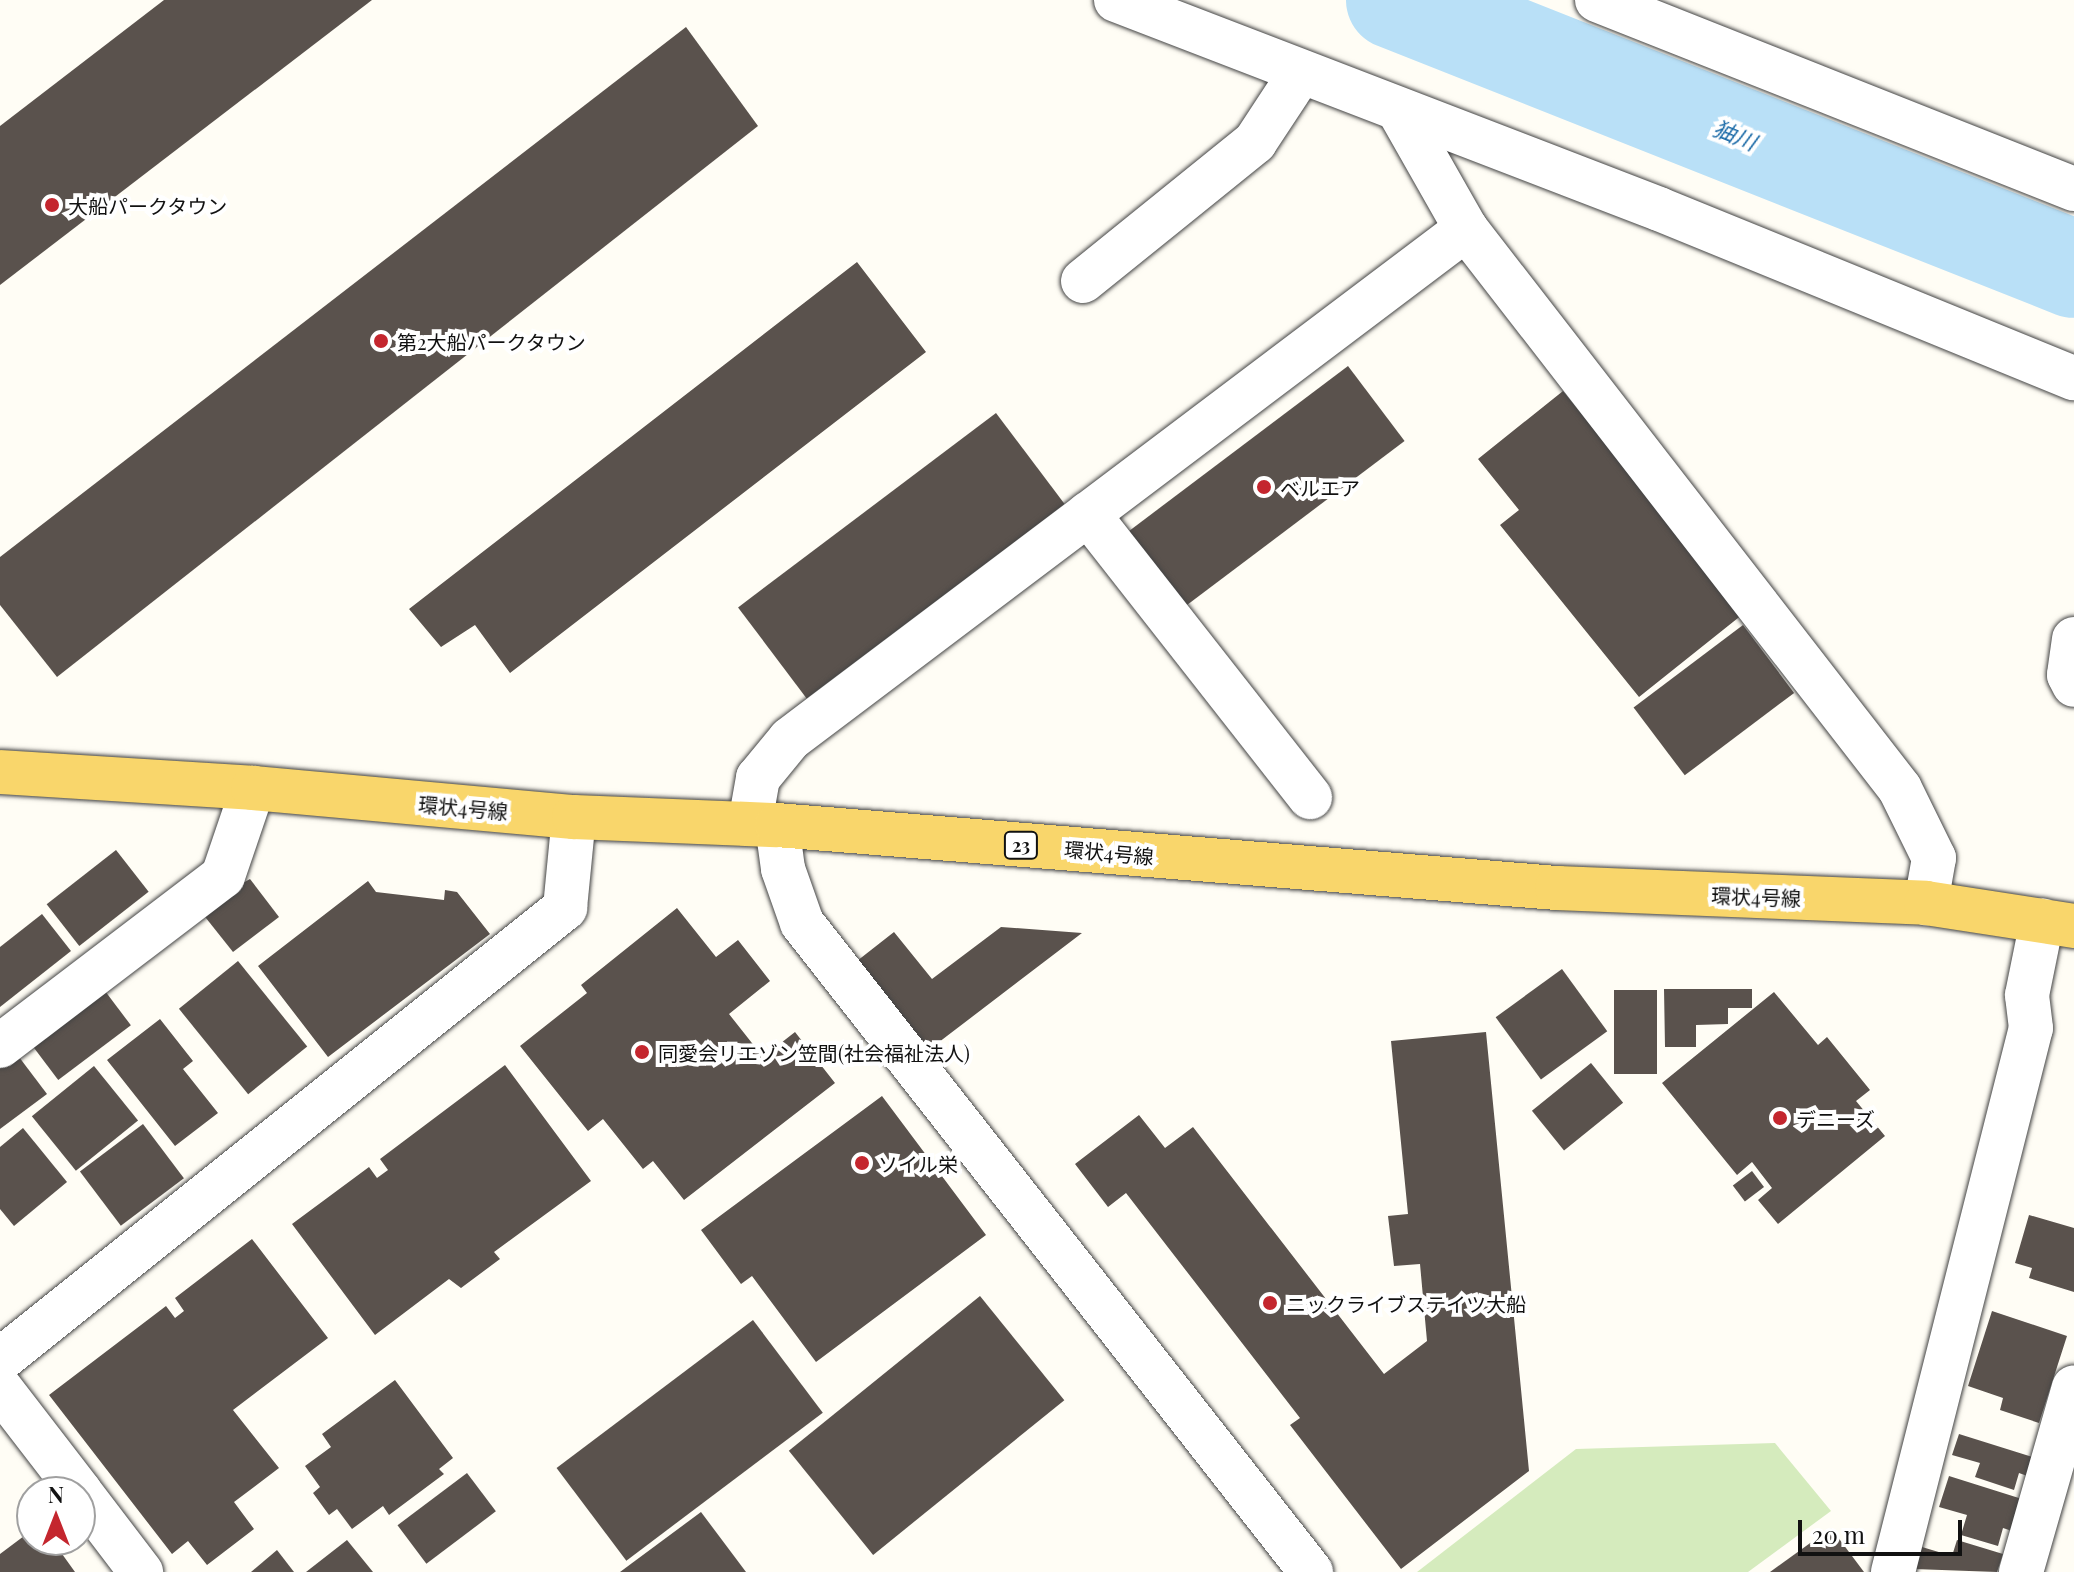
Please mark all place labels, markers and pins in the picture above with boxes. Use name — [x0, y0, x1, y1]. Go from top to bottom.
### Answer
place label: 大船パークタウン — [68, 193, 228, 217]
marker: 大船パークタウン — [43, 196, 61, 214]
place label: 第2大船パークタウン — [397, 329, 587, 353]
marker: 第2大船パークタウン — [372, 332, 390, 350]
place label: ベルエア — [1280, 475, 1360, 499]
marker: ベルエア — [1255, 478, 1273, 496]
place label: 同愛会リエゾン笠間(社会福祉法人) — [658, 1040, 970, 1064]
marker: 同愛会リエゾン笠間(社会福祉法人) — [633, 1043, 651, 1061]
place label: デニーズ — [1796, 1106, 1876, 1130]
marker: デニーズ — [1771, 1109, 1789, 1127]
place label: ソイル栄 — [878, 1151, 958, 1175]
marker: ソイル栄 — [853, 1154, 871, 1172]
place label: ニックライブステイツ大船 — [1286, 1291, 1526, 1315]
marker: ニックライブステイツ大船 — [1261, 1294, 1279, 1312]

